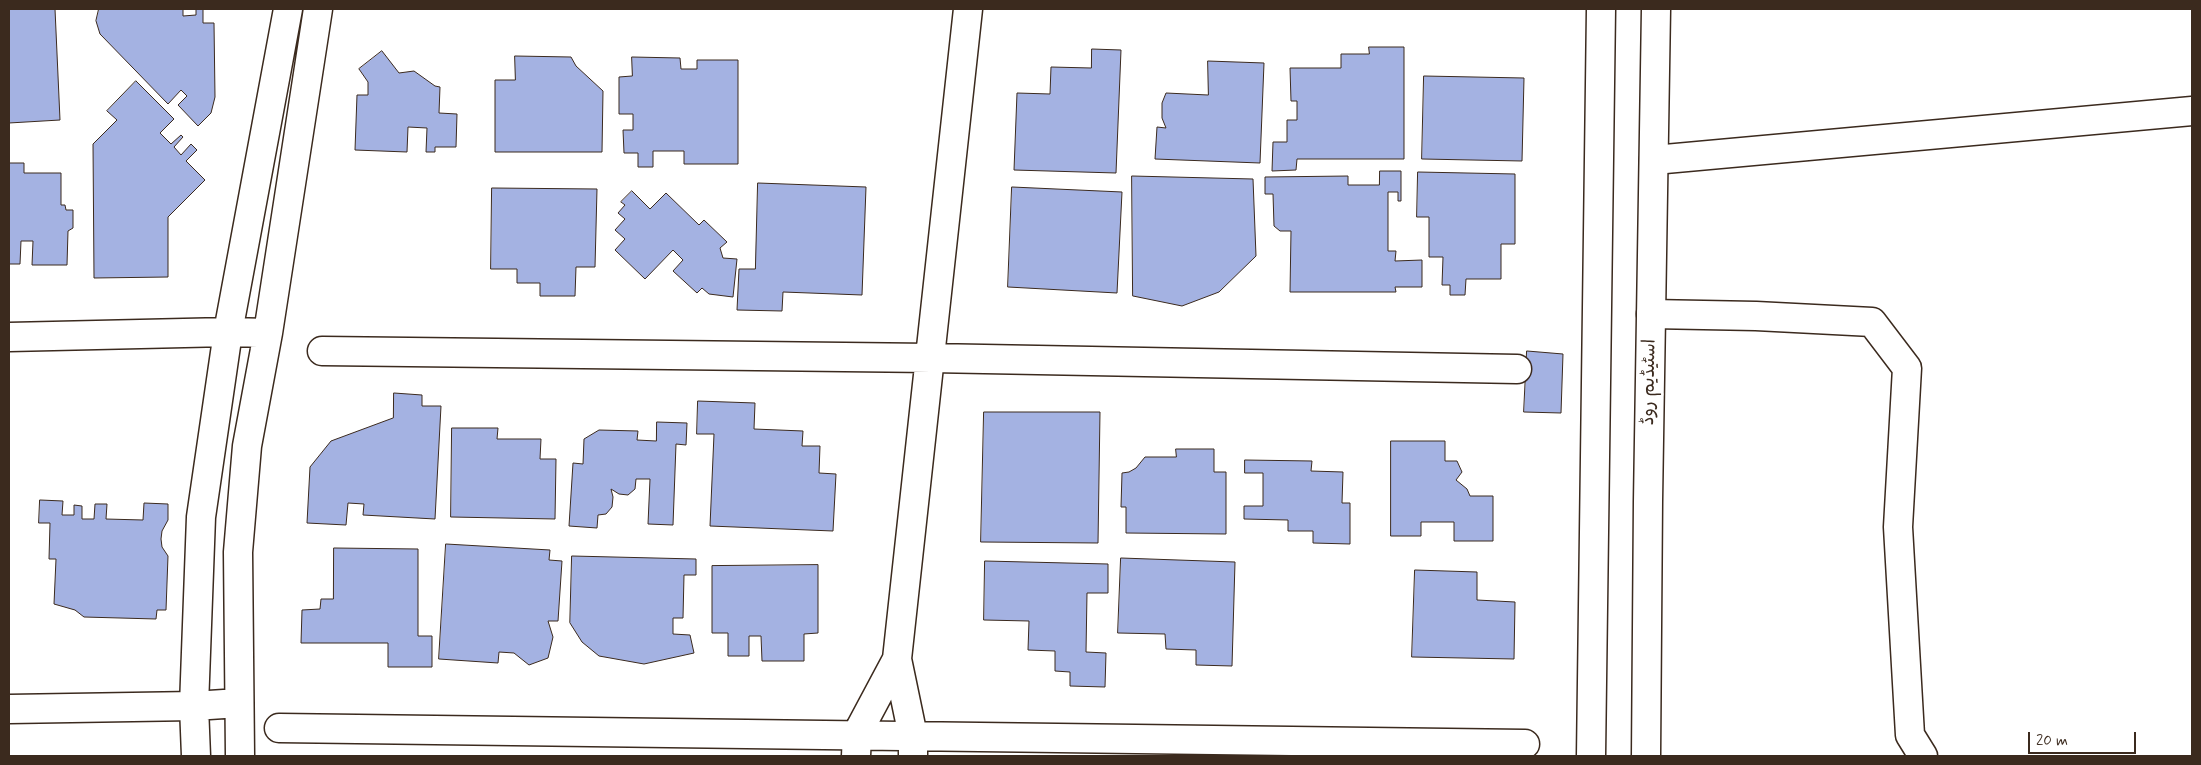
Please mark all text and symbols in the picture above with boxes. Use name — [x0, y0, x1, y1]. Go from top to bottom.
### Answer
street label: اسٹیڈیم روڈ — [1638, 339, 1662, 425]
scale bar — [2031, 722, 2138, 754]
text: 20 m — [2036, 731, 2068, 751]

